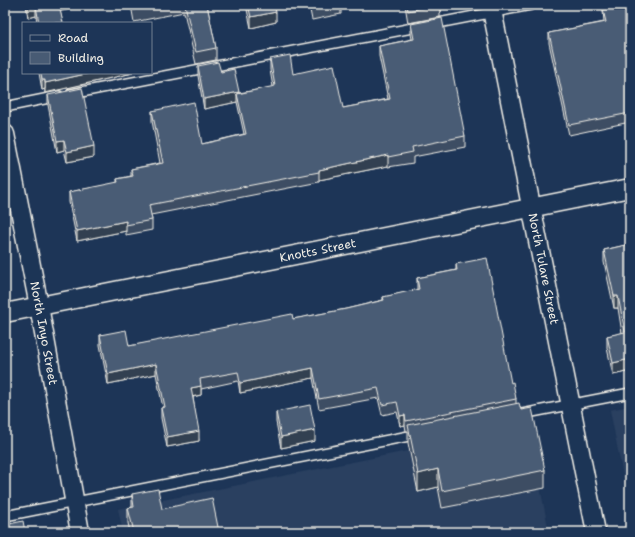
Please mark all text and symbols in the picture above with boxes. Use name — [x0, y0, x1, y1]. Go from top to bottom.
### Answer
legend — [22, 22, 152, 74]
text: Road — [58, 30, 89, 46]
text: Building — [58, 50, 104, 66]
street label: North Tulare Street — [525, 212, 562, 326]
street label: Knotts Street — [278, 235, 357, 266]
street label: North Inyo Street — [26, 280, 61, 386]

